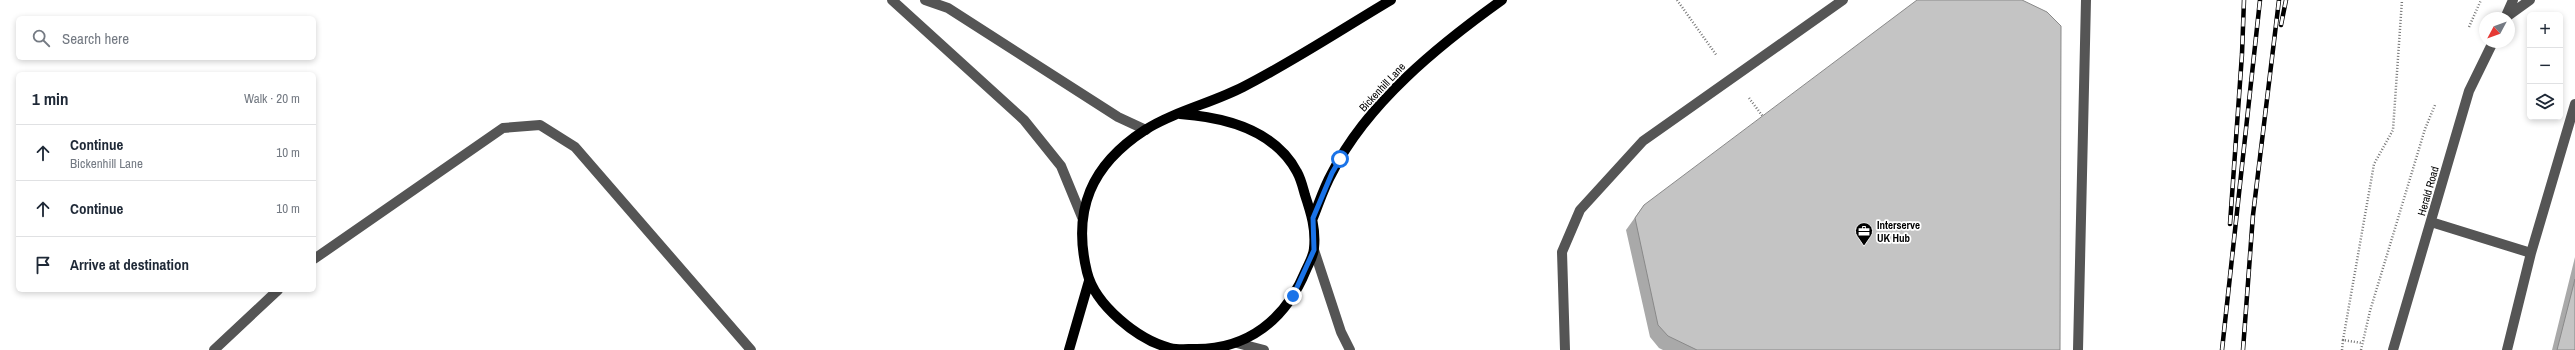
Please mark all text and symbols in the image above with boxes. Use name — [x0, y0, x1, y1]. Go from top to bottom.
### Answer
north arrow — [2479, 12, 2515, 48]
map controls — [2527, 12, 2563, 120]
button: + — [2527, 12, 2563, 48]
search box — [16, 16, 316, 60]
icon: search — [30, 27, 52, 49]
text: Search here — [62, 28, 129, 49]
button: − — [2527, 48, 2563, 84]
street label: Bickenhill Lane — [1356, 60, 1408, 114]
button: layers — [2527, 84, 2563, 120]
text: 1 min — [32, 87, 68, 110]
text: Walk · 20 m — [244, 90, 300, 107]
text: Continue — [70, 134, 123, 155]
icon: ahead — [32, 142, 54, 164]
text: 10 m — [276, 144, 300, 161]
route start — [1331, 150, 1349, 168]
text: Bickenhill Lane — [70, 155, 143, 172]
street label: Herald Road — [2414, 165, 2442, 217]
icon: ahead — [32, 198, 54, 220]
text: Continue — [70, 198, 123, 219]
text: 10 m — [276, 200, 300, 217]
place label: Interserve UK Hub — [1877, 218, 1920, 245]
office icon: Interserve UK Hub — [1854, 221, 1874, 246]
icon: arrive — [32, 254, 54, 276]
text: Arrive at destination — [70, 254, 189, 275]
route end — [1284, 287, 1302, 305]

